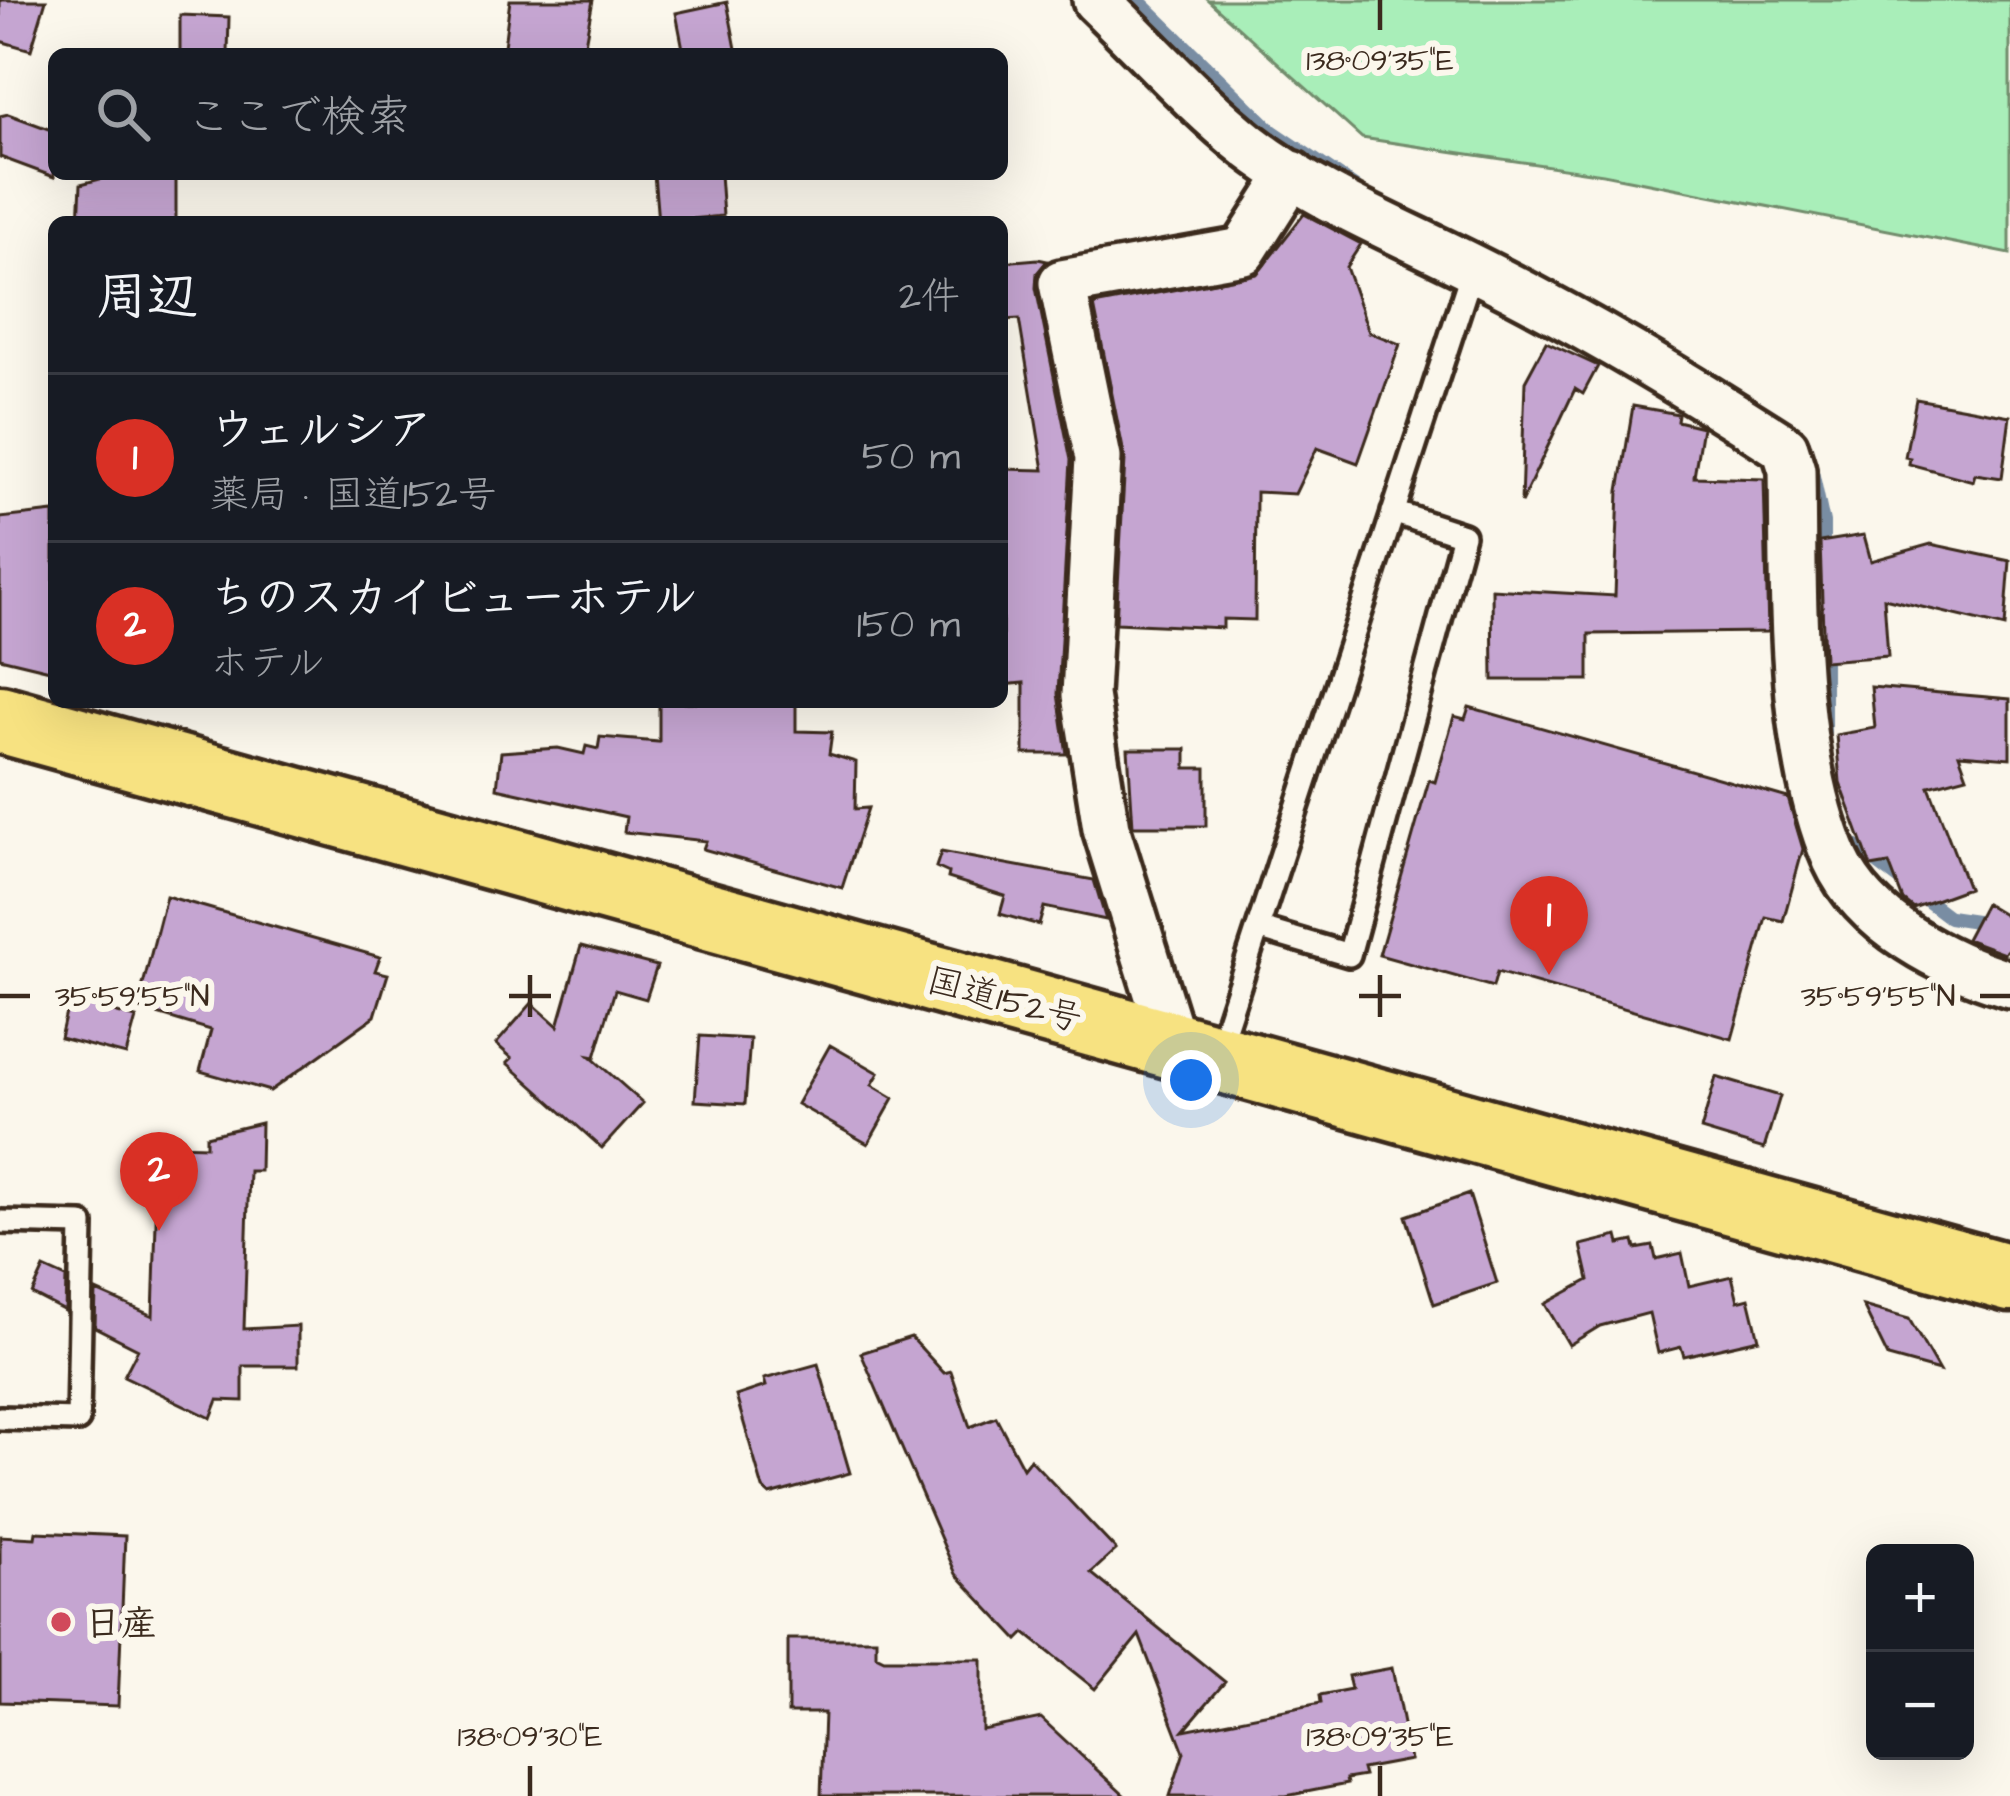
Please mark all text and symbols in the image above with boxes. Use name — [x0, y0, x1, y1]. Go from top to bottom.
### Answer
text: 138°09'35"E — [1306, 40, 1454, 82]
search box — [48, 48, 1008, 180]
icon: search — [90, 81, 156, 147]
text: ここで検索 — [186, 87, 411, 149]
text: 周辺 — [96, 263, 198, 334]
text: 2件 — [899, 271, 960, 325]
text: ウェルシア — [210, 400, 432, 462]
text: 1 — [133, 431, 138, 485]
text: 50 m — [862, 431, 960, 485]
text: 薬局 · 国道152号 — [210, 469, 497, 523]
text: ちのスカイビューホテル — [210, 568, 698, 630]
text: 2 — [124, 599, 146, 653]
text: 150 m — [857, 599, 960, 653]
text: ホテル — [210, 637, 325, 691]
pin: 1 — [1510, 876, 1588, 975]
street label: 国道152号 — [921, 955, 1088, 1046]
text: 35°59'55"N — [55, 976, 209, 1018]
text: 35°59'55"N — [1801, 976, 1955, 1018]
your location — [1161, 1050, 1221, 1110]
pin: 2 — [120, 1132, 198, 1231]
map controls — [1866, 1544, 1974, 1760]
button: + — [1866, 1544, 1974, 1652]
place label: 日産 — [85, 1599, 157, 1650]
marker: 日産 — [48, 1609, 74, 1635]
button: − — [1866, 1652, 1974, 1760]
text: 138°09'30"E — [457, 1716, 603, 1758]
text: 138°09'35"E — [1306, 1716, 1454, 1758]

